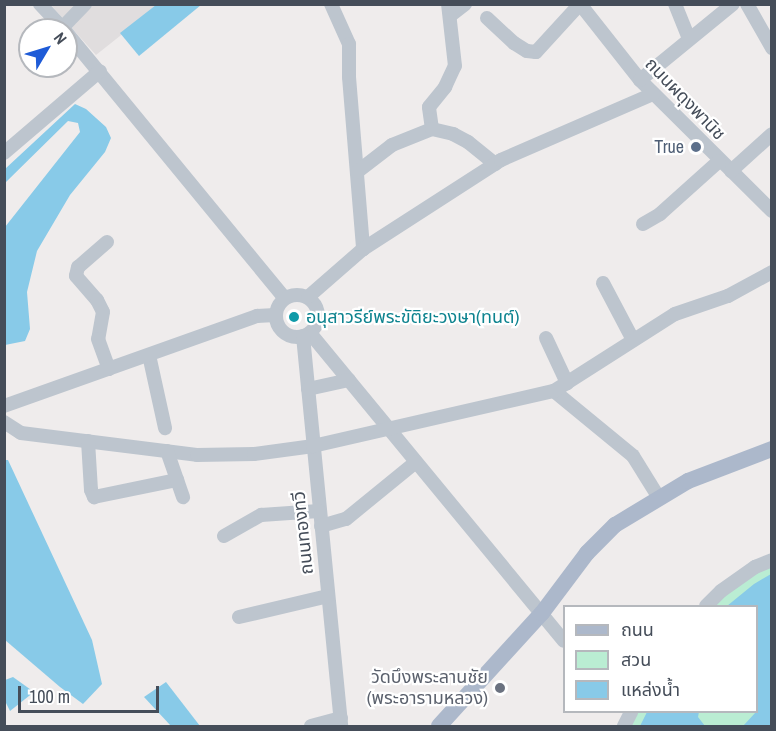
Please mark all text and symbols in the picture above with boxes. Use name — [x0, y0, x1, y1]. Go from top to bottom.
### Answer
north arrow — [18, 18, 78, 78]
text: N — [49, 28, 72, 49]
street label: ถนนผดุงพานิช — [640, 53, 730, 145]
place label: True — [654, 136, 684, 158]
marker: True — [689, 140, 703, 154]
place label: อนุสาวรีย์พระขัติยะวงษา(ทนต์) — [306, 306, 519, 328]
marker: อนุสาวรีย์พระขัติยะวงษา(ทนต์) — [287, 310, 301, 324]
street label: ถนนทองทวี — [288, 490, 318, 576]
legend — [563, 605, 758, 713]
text: ถนน — [621, 617, 654, 642]
text: สวน — [621, 647, 651, 672]
place label: วัดบึงพระลานชัย (พระอารามหลวง) — [367, 667, 488, 710]
scale bar — [21, 674, 162, 712]
text: แหล่งน้ำ — [621, 677, 680, 702]
marker: วัดบึงพระลานชัย (พระอารามหลวง) — [493, 681, 507, 695]
text: 100 m — [29, 684, 70, 709]

